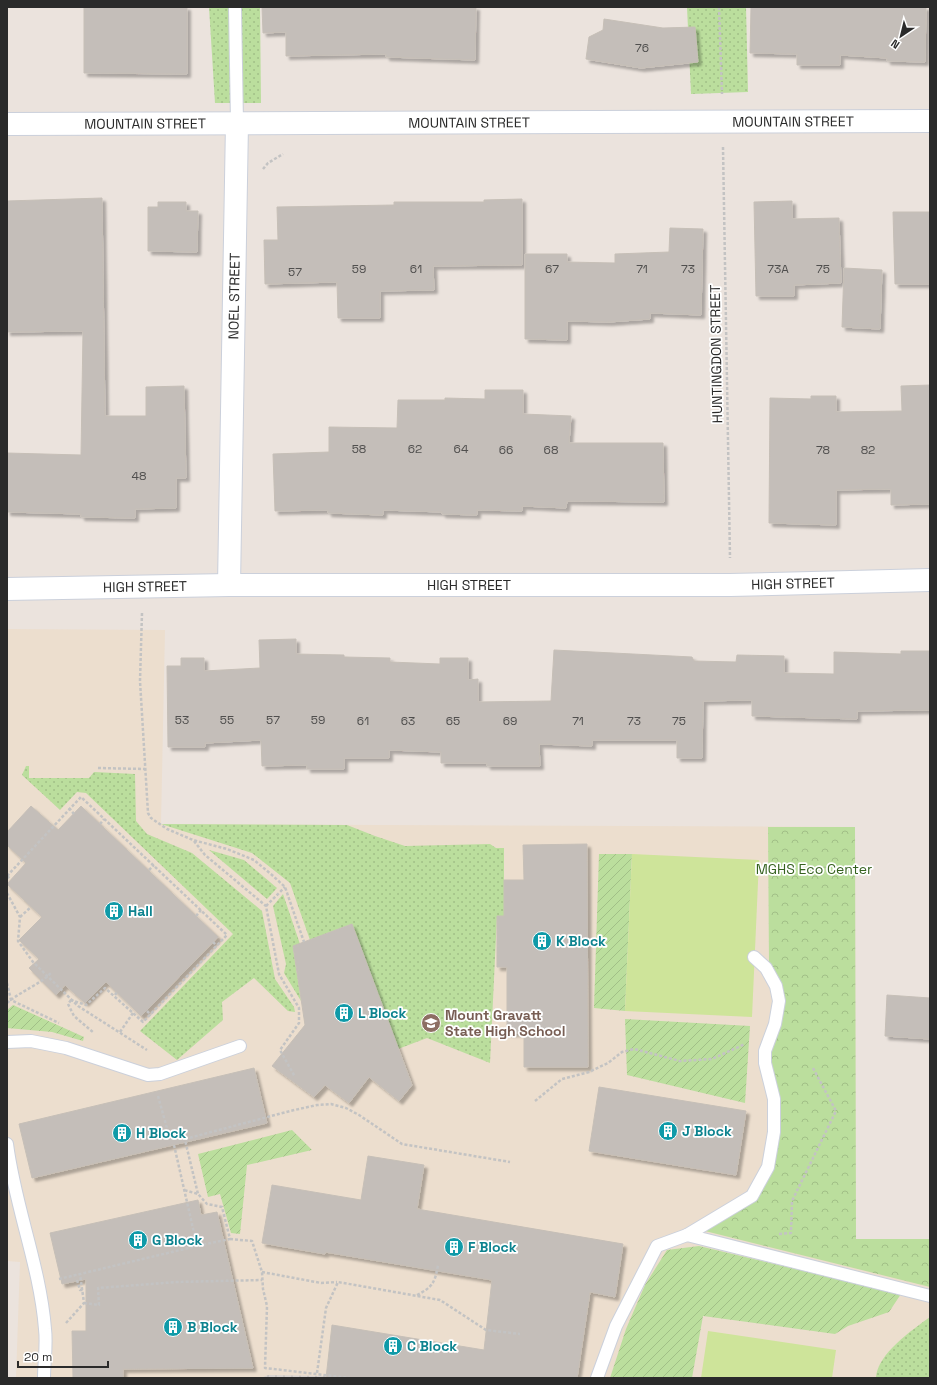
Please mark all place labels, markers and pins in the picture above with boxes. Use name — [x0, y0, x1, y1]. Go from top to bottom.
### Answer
building icon: Hall — [103, 900, 125, 922]
place label: Hall — [128, 902, 153, 920]
building icon: K Block — [531, 930, 553, 952]
place label: K Block — [556, 932, 606, 950]
building icon: L Block — [333, 1002, 355, 1024]
place label: L Block — [358, 1004, 407, 1022]
place label: Mount Gravatt State High School — [445, 1006, 565, 1040]
school or university icon: Mount Gravatt State High School — [420, 1012, 442, 1034]
building icon: J Block — [657, 1120, 679, 1142]
building icon: H Block — [111, 1122, 133, 1144]
place label: J Block — [682, 1122, 732, 1140]
place label: H Block — [136, 1124, 187, 1142]
building icon: G Block — [127, 1229, 149, 1251]
place label: G Block — [152, 1231, 203, 1249]
building icon: F Block — [443, 1236, 465, 1258]
place label: F Block — [468, 1238, 517, 1256]
building icon: B Block — [162, 1316, 184, 1338]
place label: B Block — [187, 1318, 238, 1336]
building icon: C Block — [382, 1335, 404, 1357]
place label: C Block — [407, 1337, 457, 1355]

